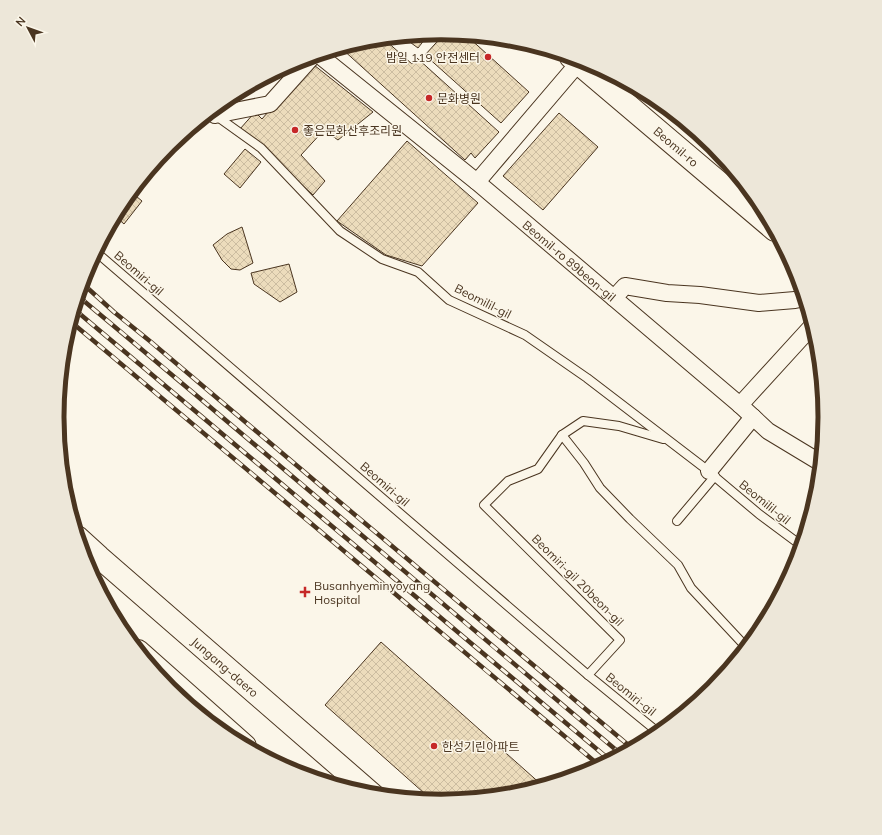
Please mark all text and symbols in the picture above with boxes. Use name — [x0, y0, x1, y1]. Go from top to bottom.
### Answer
north arrow — [8, 8, 48, 48]
text: N — [12, 14, 28, 29]
place label: 밤일 119 안전센터 — [386, 50, 480, 65]
marker: 밤일 119 안전센터 — [483, 52, 493, 62]
place label: 문화병원 — [437, 91, 481, 106]
marker: 문화병원 — [424, 93, 434, 103]
place label: 좋은문화산후조리원 — [303, 123, 402, 138]
street label: Beomil-ro — [651, 123, 702, 170]
marker: 좋은문화산후조리원 — [290, 125, 300, 135]
street label: Beomil-ro 89beon-gil — [520, 217, 619, 304]
street label: Beomiri-gil — [111, 248, 167, 298]
street label: Beomilil-gil — [452, 280, 514, 322]
street label: Beomiri-gil — [357, 459, 413, 509]
street label: Beomilil-gil — [736, 477, 794, 527]
street label: Beomiri-gil 20beon-gil — [529, 531, 627, 629]
place label: Busanhyeminyoyang Hospital — [314, 578, 430, 607]
marker: Busanhyeminyoyang Hospital — [299, 586, 311, 598]
street label: Jungang-daero — [189, 633, 262, 700]
street label: Beomiri-gil — [603, 669, 659, 719]
place label: 한성기린아파트 — [442, 739, 519, 754]
marker: 한성기린아파트 — [429, 741, 439, 751]

